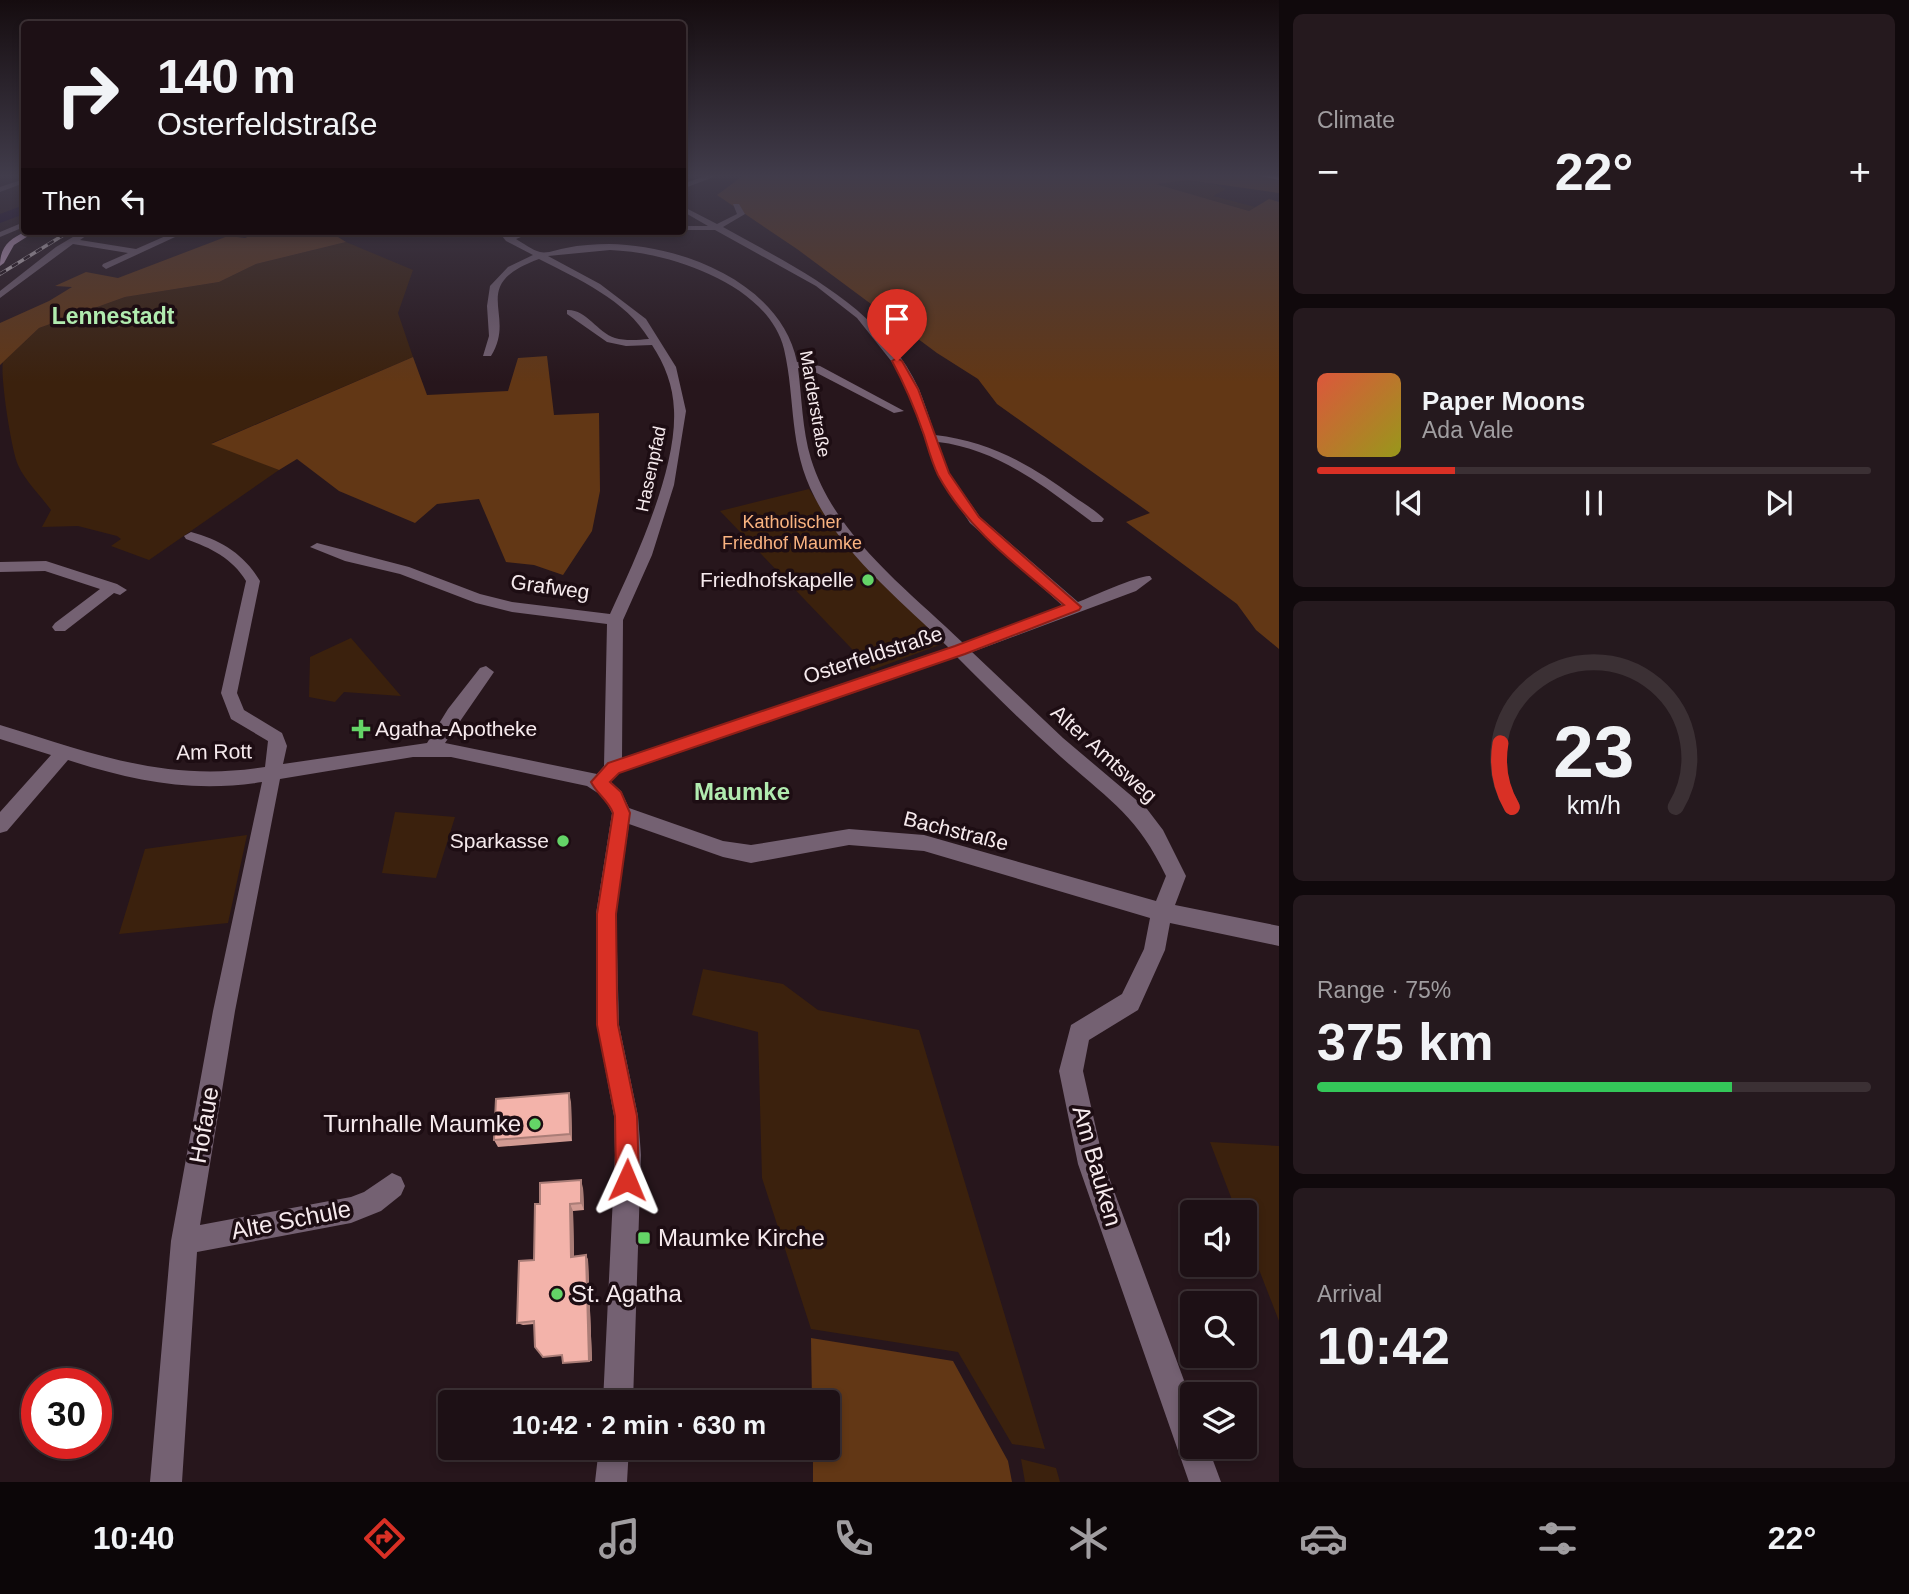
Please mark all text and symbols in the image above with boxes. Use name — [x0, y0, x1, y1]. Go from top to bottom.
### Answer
icon: right — [42, 49, 133, 140]
text: 140 m — [157, 49, 296, 103]
text: Osterfeldstraße — [157, 106, 378, 142]
text: Climate — [1317, 107, 1395, 133]
text: 22° — [1555, 143, 1633, 201]
text: − — [1317, 151, 1339, 193]
text: + — [1849, 151, 1871, 193]
icon: left — [115, 182, 153, 220]
text: Then — [42, 186, 101, 216]
pin — [867, 289, 927, 361]
icon: arrive — [878, 300, 916, 338]
district label: Lennestadt — [52, 303, 175, 329]
street label: Marderstraße — [796, 349, 834, 459]
text: Paper Moons — [1422, 386, 1585, 416]
text: Ada Vale — [1422, 417, 1514, 443]
street label: Hasenpfad — [632, 424, 670, 514]
icon: previous — [1390, 484, 1428, 522]
icon: pause — [1575, 484, 1613, 522]
icon: next — [1760, 484, 1798, 522]
park label: Katholischer Friedhof Maumke — [722, 512, 862, 553]
place label: Friedhofskapelle — [700, 568, 854, 591]
street label: Grafweg — [509, 570, 591, 603]
marker: Friedhofskapelle — [860, 572, 876, 588]
street label: Osterfeldstraße — [800, 621, 945, 688]
street label: Alter Amtsweg — [1047, 700, 1162, 807]
text: 23 — [1554, 711, 1634, 792]
place label: Agatha-Apotheke — [375, 717, 537, 740]
marker: Agatha-Apotheke — [353, 721, 369, 737]
street label: Am Rott — [176, 739, 252, 764]
district label: Maumke — [694, 778, 790, 805]
text: km/h — [1567, 791, 1621, 819]
street label: Bachstraße — [901, 806, 1011, 855]
place label: Sparkasse — [450, 829, 549, 852]
marker: Sparkasse — [555, 833, 571, 849]
text: Range · 75% — [1317, 977, 1451, 1003]
text: 375 km — [1317, 1013, 1493, 1071]
street label: Hofaue — [183, 1084, 224, 1165]
street label: Am Bauken — [1067, 1103, 1128, 1229]
place label: Turnhalle Maumke — [323, 1110, 521, 1137]
marker: Turnhalle Maumke — [527, 1116, 543, 1132]
position arrow — [590, 1143, 664, 1217]
street label: Alte Schule — [229, 1195, 353, 1244]
map controls — [1180, 1200, 1257, 1459]
button: sound — [1180, 1200, 1257, 1277]
place label: Maumke Kirche — [658, 1224, 825, 1251]
marker: Maumke Kirche — [636, 1230, 652, 1246]
place label: St. Agatha — [571, 1280, 682, 1307]
text: Arrival — [1317, 1281, 1382, 1307]
marker: St. Agatha — [549, 1286, 565, 1302]
button: search — [1180, 1291, 1257, 1368]
text: 10:42 — [1317, 1317, 1450, 1375]
speed limit sign: 30 — [21, 1368, 112, 1459]
button: layers — [1180, 1382, 1257, 1459]
text: 10:42 · 2 min · 630 m — [512, 1410, 766, 1440]
icon: directions — [360, 1514, 409, 1563]
icon: music — [595, 1514, 644, 1563]
icon: phone — [829, 1514, 878, 1563]
icon: climate — [1064, 1514, 1113, 1563]
icon: car — [1299, 1514, 1348, 1563]
icon: filters — [1533, 1514, 1582, 1563]
text: 10:40 — [93, 1520, 175, 1556]
text: 22° — [1768, 1520, 1816, 1556]

